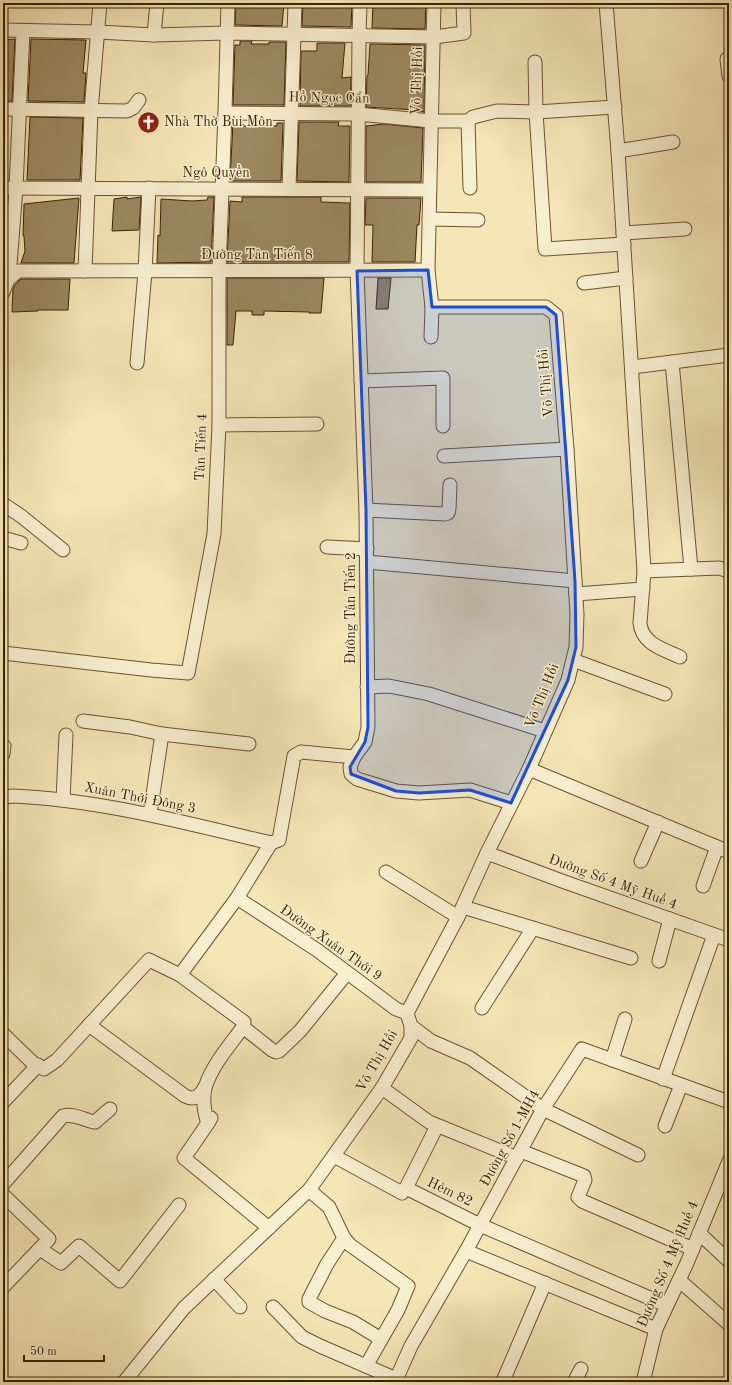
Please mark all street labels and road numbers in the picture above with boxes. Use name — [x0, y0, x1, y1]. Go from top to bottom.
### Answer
street label: Võ Thị Hồi — [407, 46, 425, 116]
street label: Hồ Ngọc Cẩn — [288, 88, 370, 106]
street label: Ngô Quyền — [182, 164, 250, 180]
street label: Đường Tân Tiến 8 — [201, 247, 313, 262]
street label: Võ Thị Hồi — [534, 348, 556, 418]
street label: Tân Tiến 4 — [192, 413, 209, 481]
street label: Đường Tân Tiến 2 — [343, 552, 358, 664]
street label: Võ Thị Hồi — [521, 661, 561, 730]
street label: Xuân Thới Đông 3 — [83, 780, 197, 816]
street label: Đường Số 4 Mỹ Huề 4 — [547, 850, 680, 912]
street label: Đường Xuân Thới 9 — [277, 903, 385, 983]
street label: Võ Thị Hồi — [352, 1027, 400, 1094]
street label: Đường Số 1-MH4 — [477, 1087, 542, 1189]
street label: Hẻm 82 — [425, 1175, 475, 1209]
street label: Đường Số 4 Mỹ Huề 4 — [633, 1198, 701, 1329]

